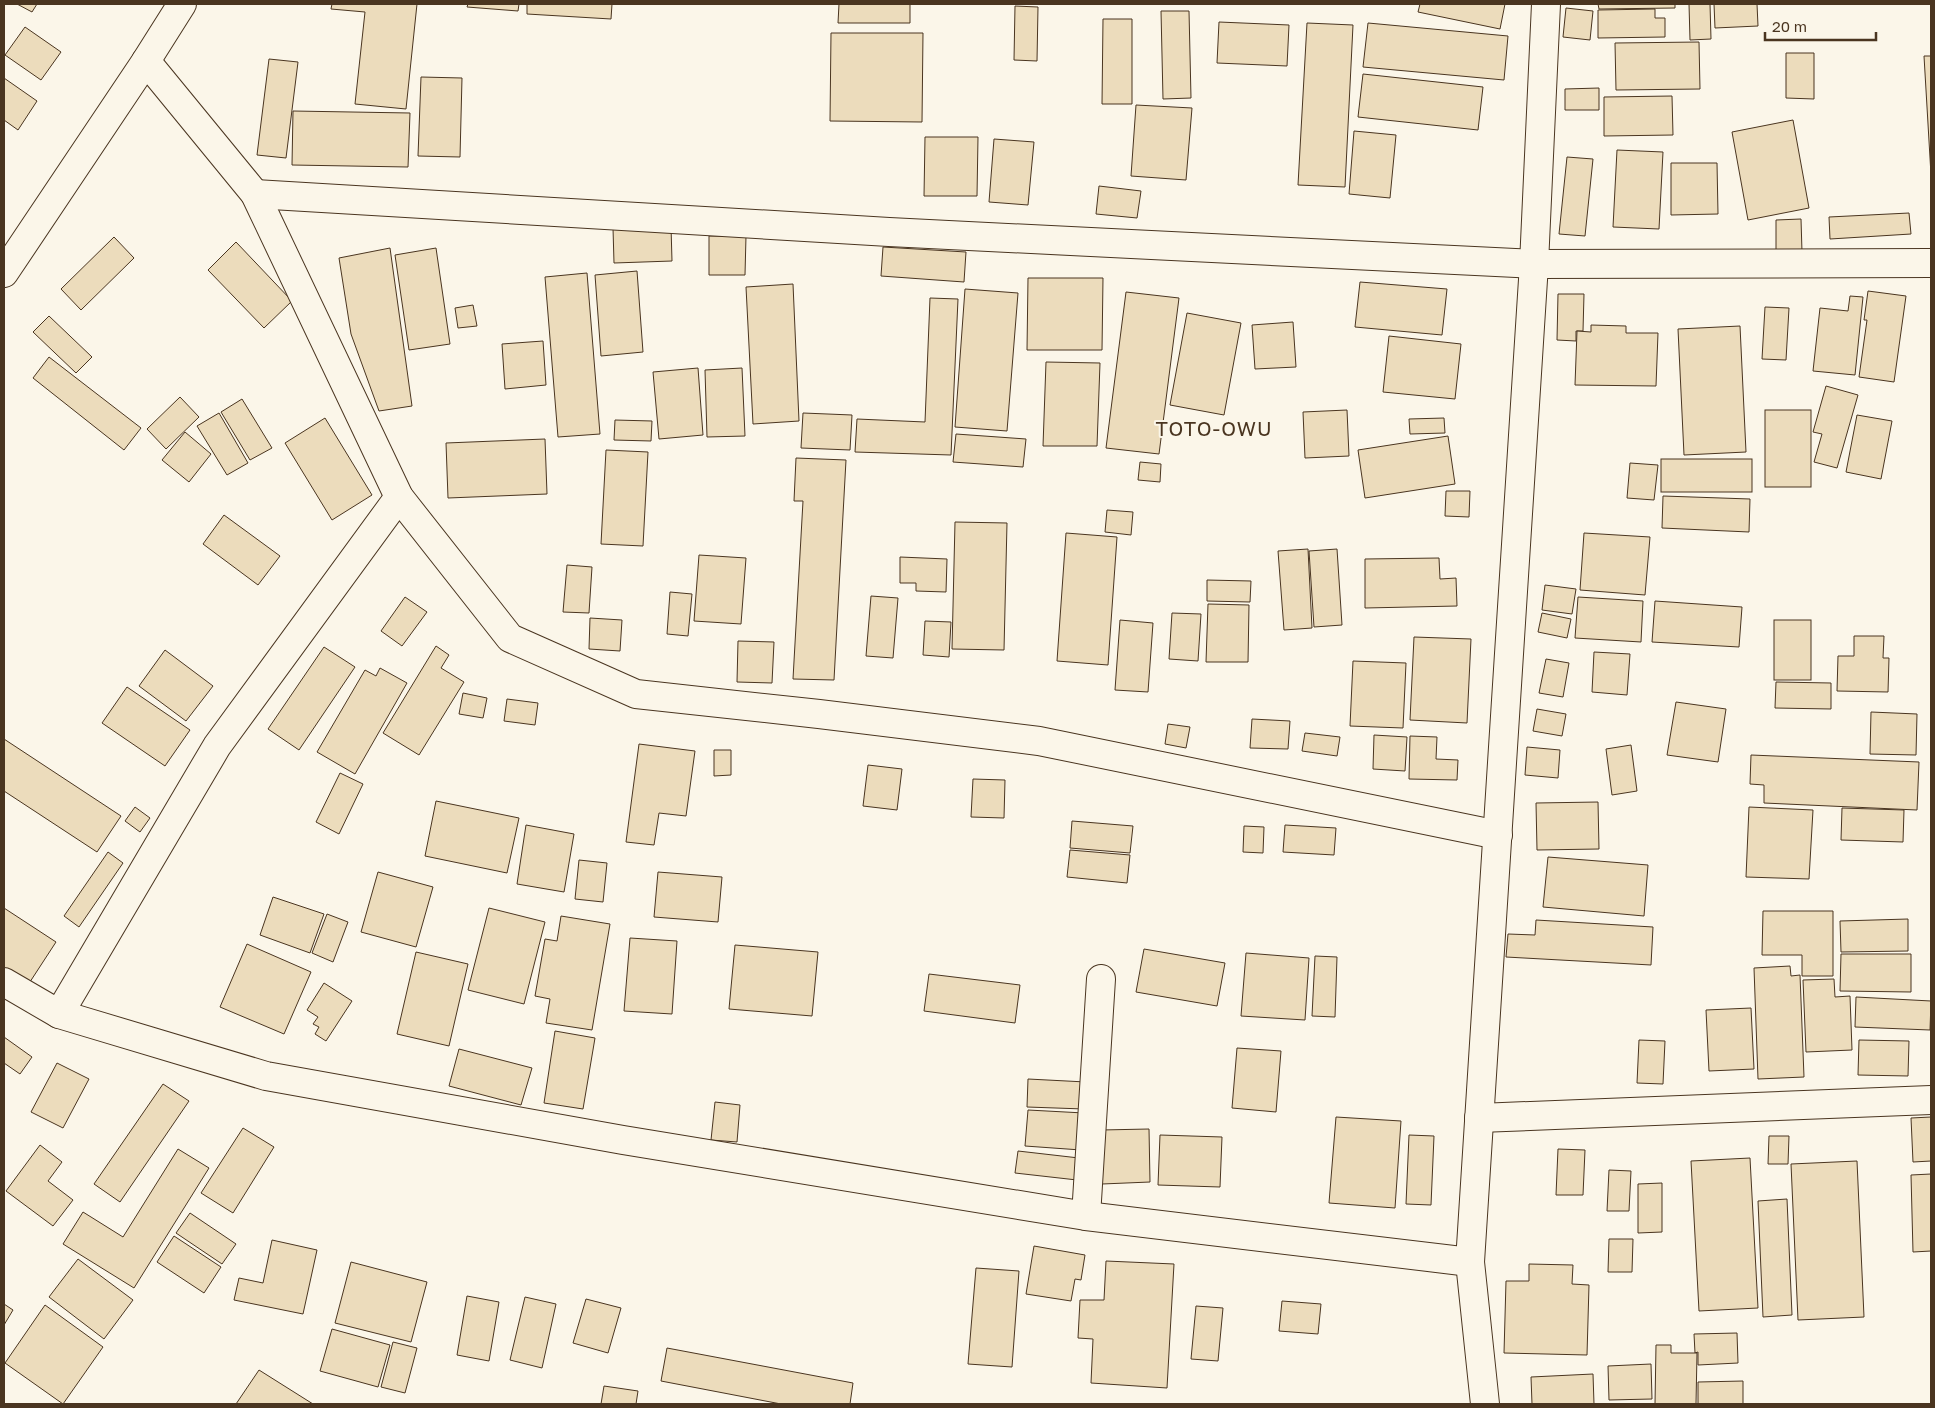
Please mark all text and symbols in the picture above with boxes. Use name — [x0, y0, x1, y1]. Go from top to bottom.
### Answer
scale bar — [1765, 10, 1876, 42]
text: 20 m — [1772, 17, 1807, 35]
district label: TOTO-OWU — [1155, 416, 1273, 440]

